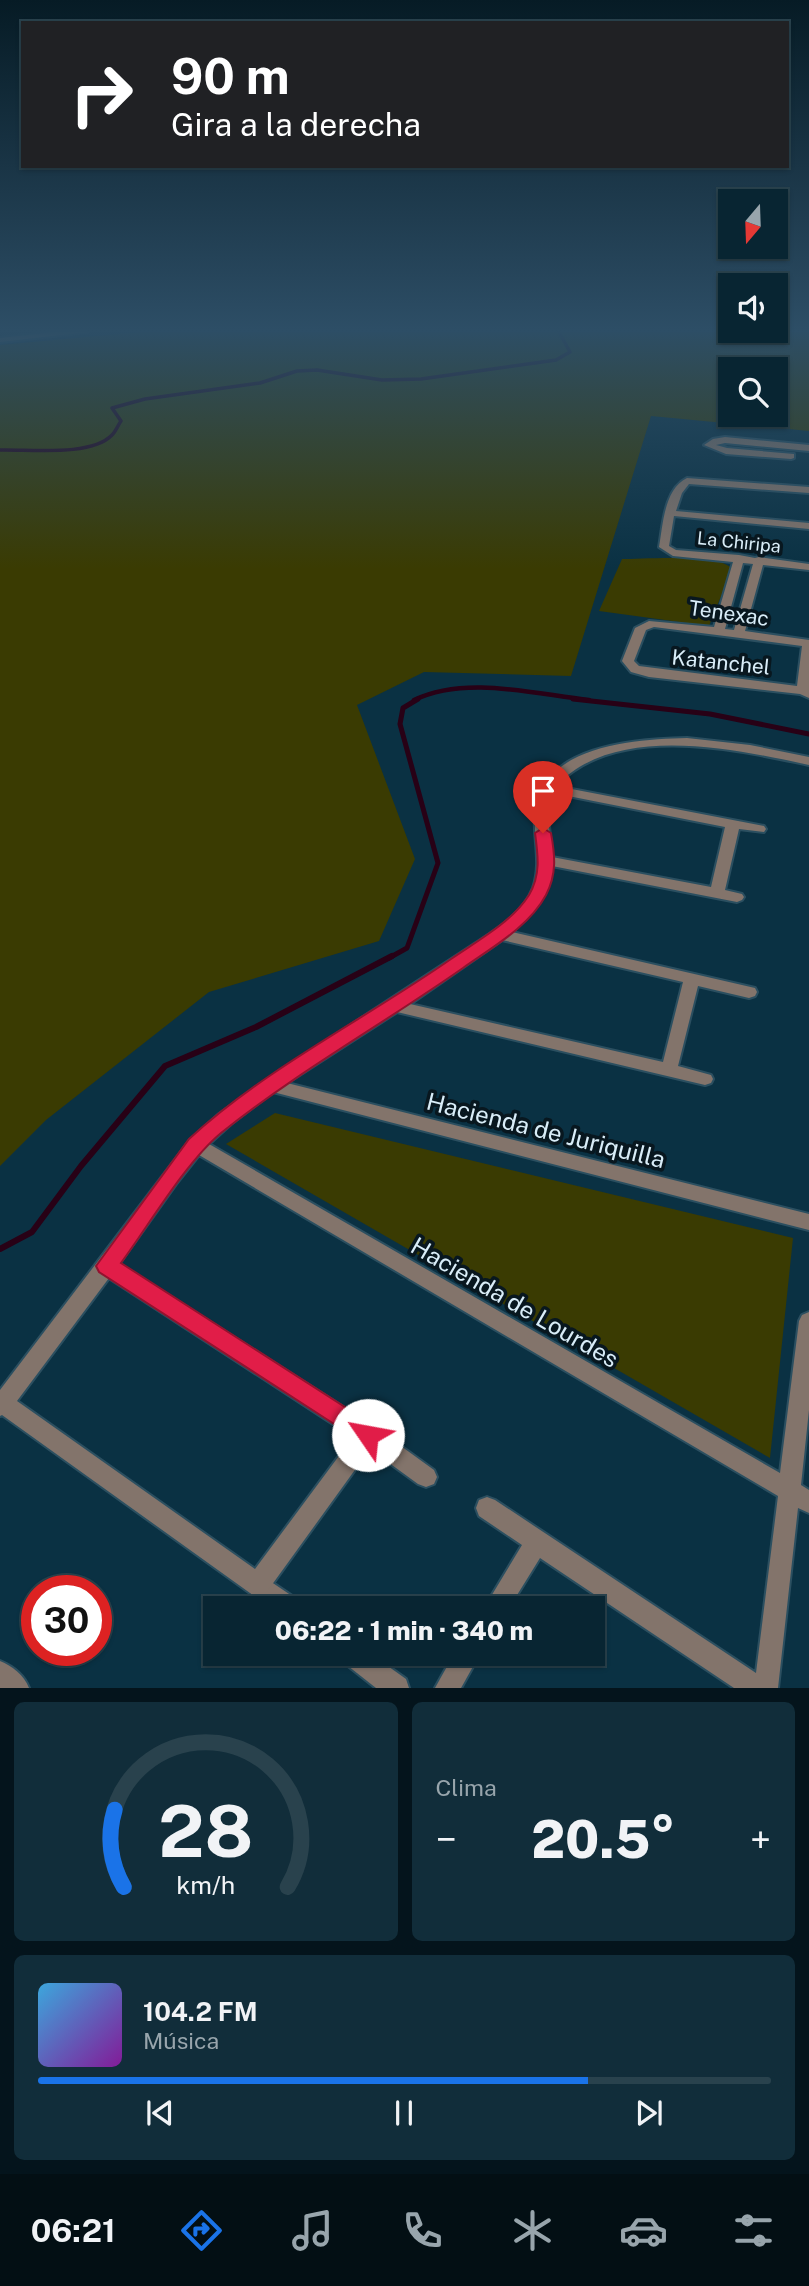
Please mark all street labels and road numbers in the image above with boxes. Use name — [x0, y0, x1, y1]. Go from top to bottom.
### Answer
street label: La Chiripa — [696, 527, 782, 557]
street label: Tenexac — [687, 595, 771, 631]
street label: Katanchel — [671, 644, 771, 680]
street label: Hacienda de Juriquilla — [424, 1087, 668, 1173]
street label: Hacienda de Lourdes — [406, 1231, 624, 1373]

